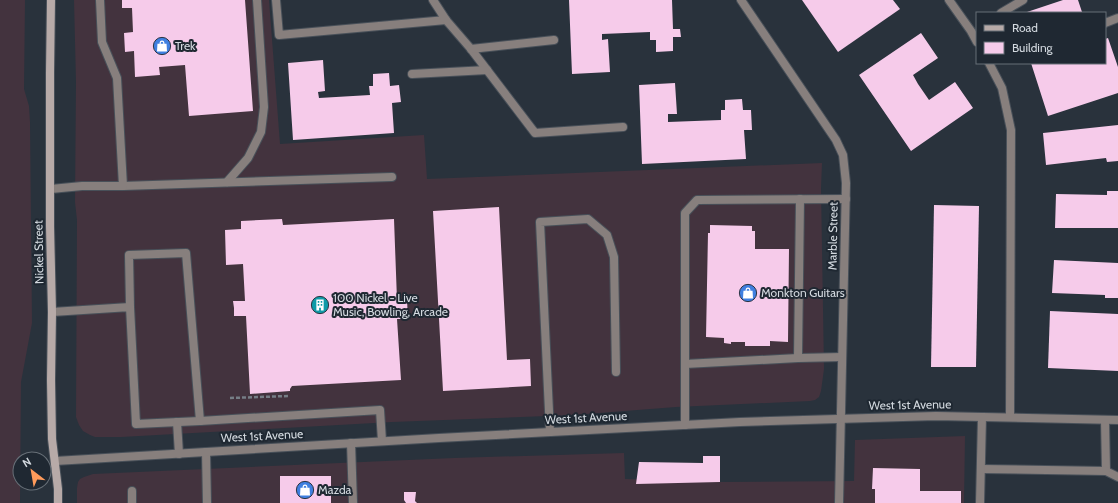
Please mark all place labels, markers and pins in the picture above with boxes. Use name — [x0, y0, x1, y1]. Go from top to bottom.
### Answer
shop icon: Trek — [152, 36, 172, 56]
place label: Trek — [175, 38, 196, 53]
shop icon: Monkton Guitars — [738, 283, 758, 303]
place label: Monkton Guitars — [761, 285, 845, 300]
place label: 100 Nickel - Live Music, Bowling, Arcade — [333, 290, 448, 319]
building icon: 100 Nickel - Live Music, Bowling, Arcade — [310, 295, 330, 315]
shop icon: Mazda — [295, 480, 315, 500]
place label: Mazda — [318, 482, 352, 497]

